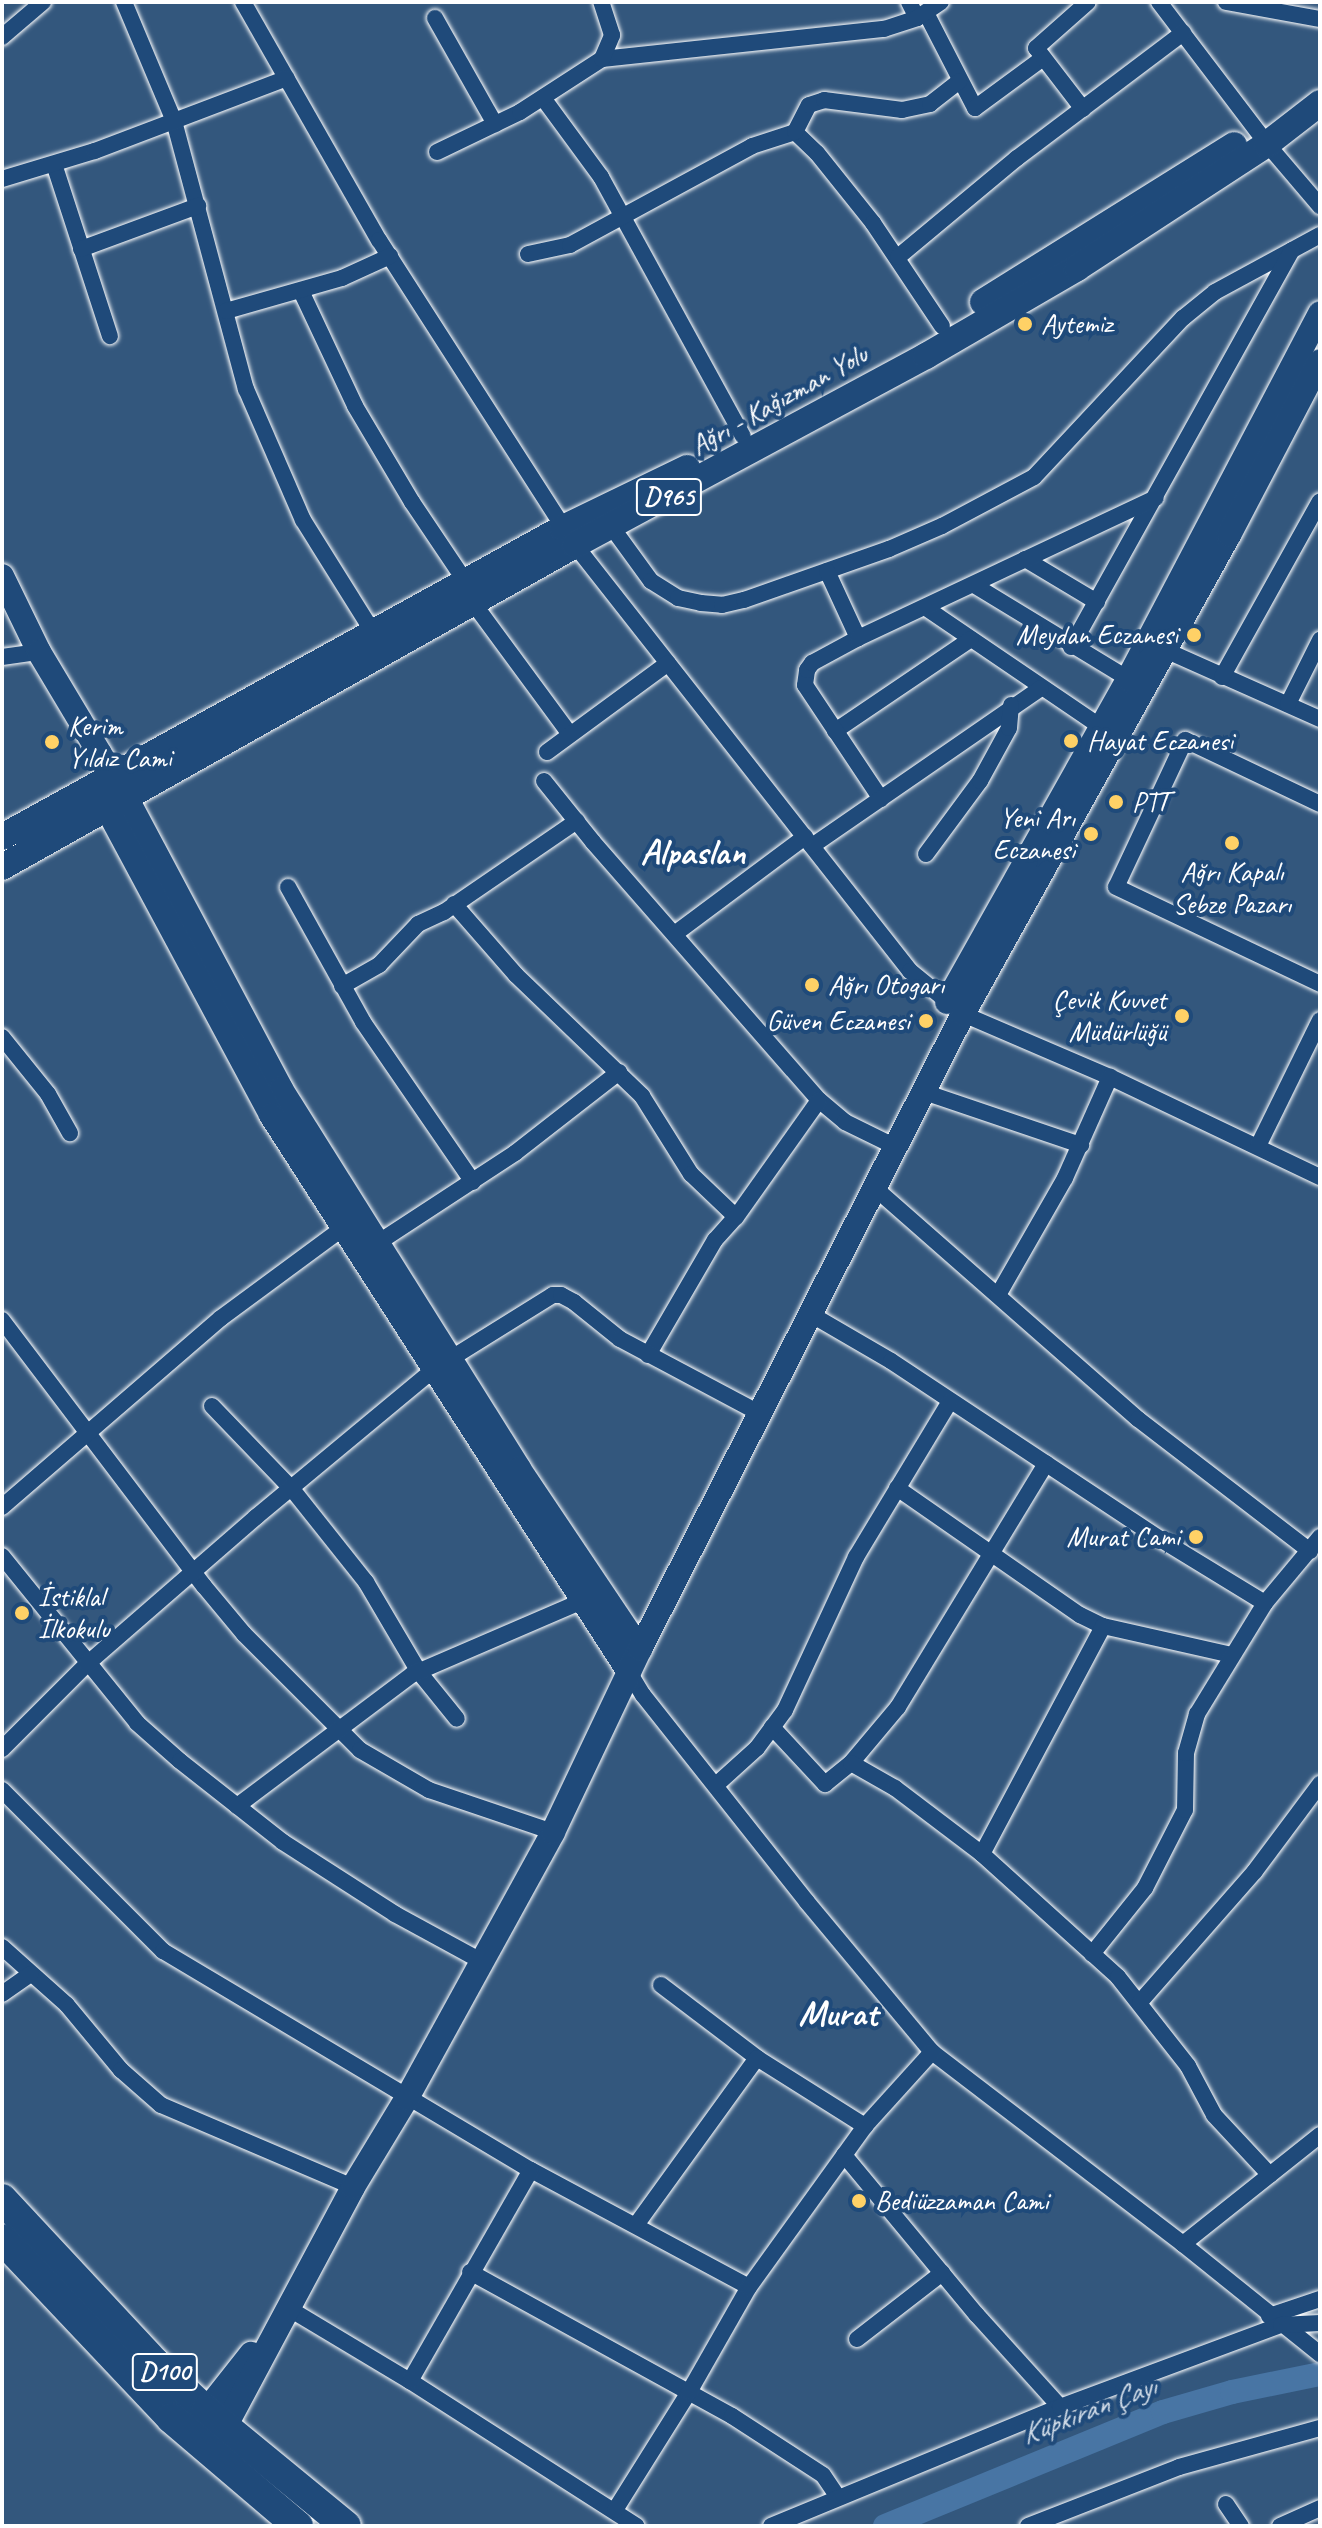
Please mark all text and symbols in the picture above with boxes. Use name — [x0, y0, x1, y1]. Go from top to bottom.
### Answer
place label: Aytemiz — [1041, 307, 1112, 341]
marker: Aytemiz — [1016, 315, 1034, 333]
street label: Ağrı - Kağızman Yolu — [685, 338, 873, 462]
road number: D965 — [635, 475, 703, 519]
place label: Meydan Eczanesi — [1015, 618, 1178, 652]
marker: Meydan Eczanesi — [1185, 626, 1203, 644]
place label: Kerim Yıldız Cami — [68, 709, 170, 775]
place label: Hayat Eczanesi — [1087, 724, 1234, 758]
marker: Hayat Eczanesi — [1062, 732, 1080, 750]
marker: Kerim Yıldız Cami — [43, 733, 61, 751]
place label: PTT — [1132, 785, 1169, 819]
marker: PTT — [1107, 793, 1125, 811]
place label: Yeni Arı Eczanesi — [993, 801, 1075, 867]
marker: Yeni Arı Eczanesi — [1082, 825, 1100, 843]
district label: Alpaslan — [641, 831, 745, 875]
marker: Ağrı Kapalı Sebze Pazarı — [1223, 834, 1241, 852]
place label: Ağrı Kapalı Sebze Pazarı — [1173, 855, 1291, 921]
place label: Ağrı Otogarı — [828, 968, 944, 1002]
marker: Ağrı Otogarı — [803, 976, 821, 994]
place label: Çevik Kuvvet Müdürlüğü — [1052, 983, 1166, 1049]
place label: Güven Eczanesi — [766, 1004, 910, 1038]
marker: Çevik Kuvvet Müdürlüğü — [1173, 1007, 1191, 1025]
marker: Güven Eczanesi — [917, 1012, 935, 1030]
place label: Murat Cami — [1066, 1520, 1180, 1554]
marker: Murat Cami — [1187, 1528, 1205, 1546]
place label: İstiklal İlkokulu — [38, 1580, 110, 1646]
marker: İstiklal İlkokulu — [13, 1604, 31, 1622]
district label: Murat — [799, 1992, 877, 2036]
place label: Bediüzzaman Cami — [875, 2184, 1048, 2218]
marker: Bediüzzaman Cami — [850, 2192, 868, 2210]
road number: D100 — [131, 2350, 199, 2394]
water label: Küpkıran Çayı — [1016, 2368, 1160, 2452]

